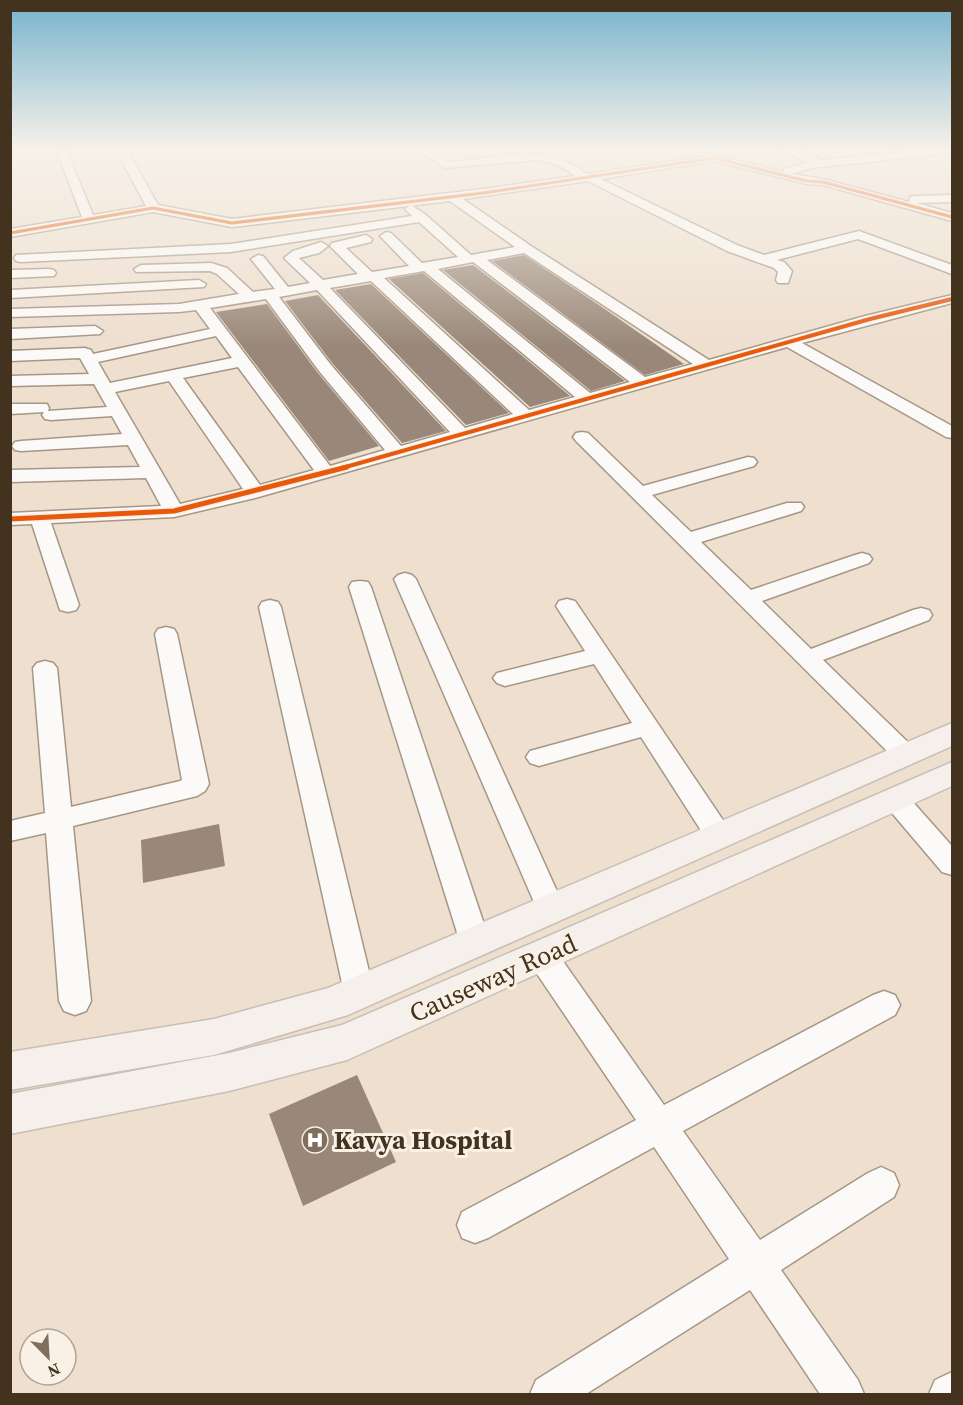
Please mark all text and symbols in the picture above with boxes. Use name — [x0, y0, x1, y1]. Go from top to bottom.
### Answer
street label: Causeway Road — [404, 925, 583, 1031]
place label: Kavya Hospital — [334, 1122, 512, 1158]
hospital icon: Kavya Hospital — [300, 1125, 330, 1155]
north arrow — [18, 1327, 78, 1387]
text: N — [44, 1358, 64, 1383]

